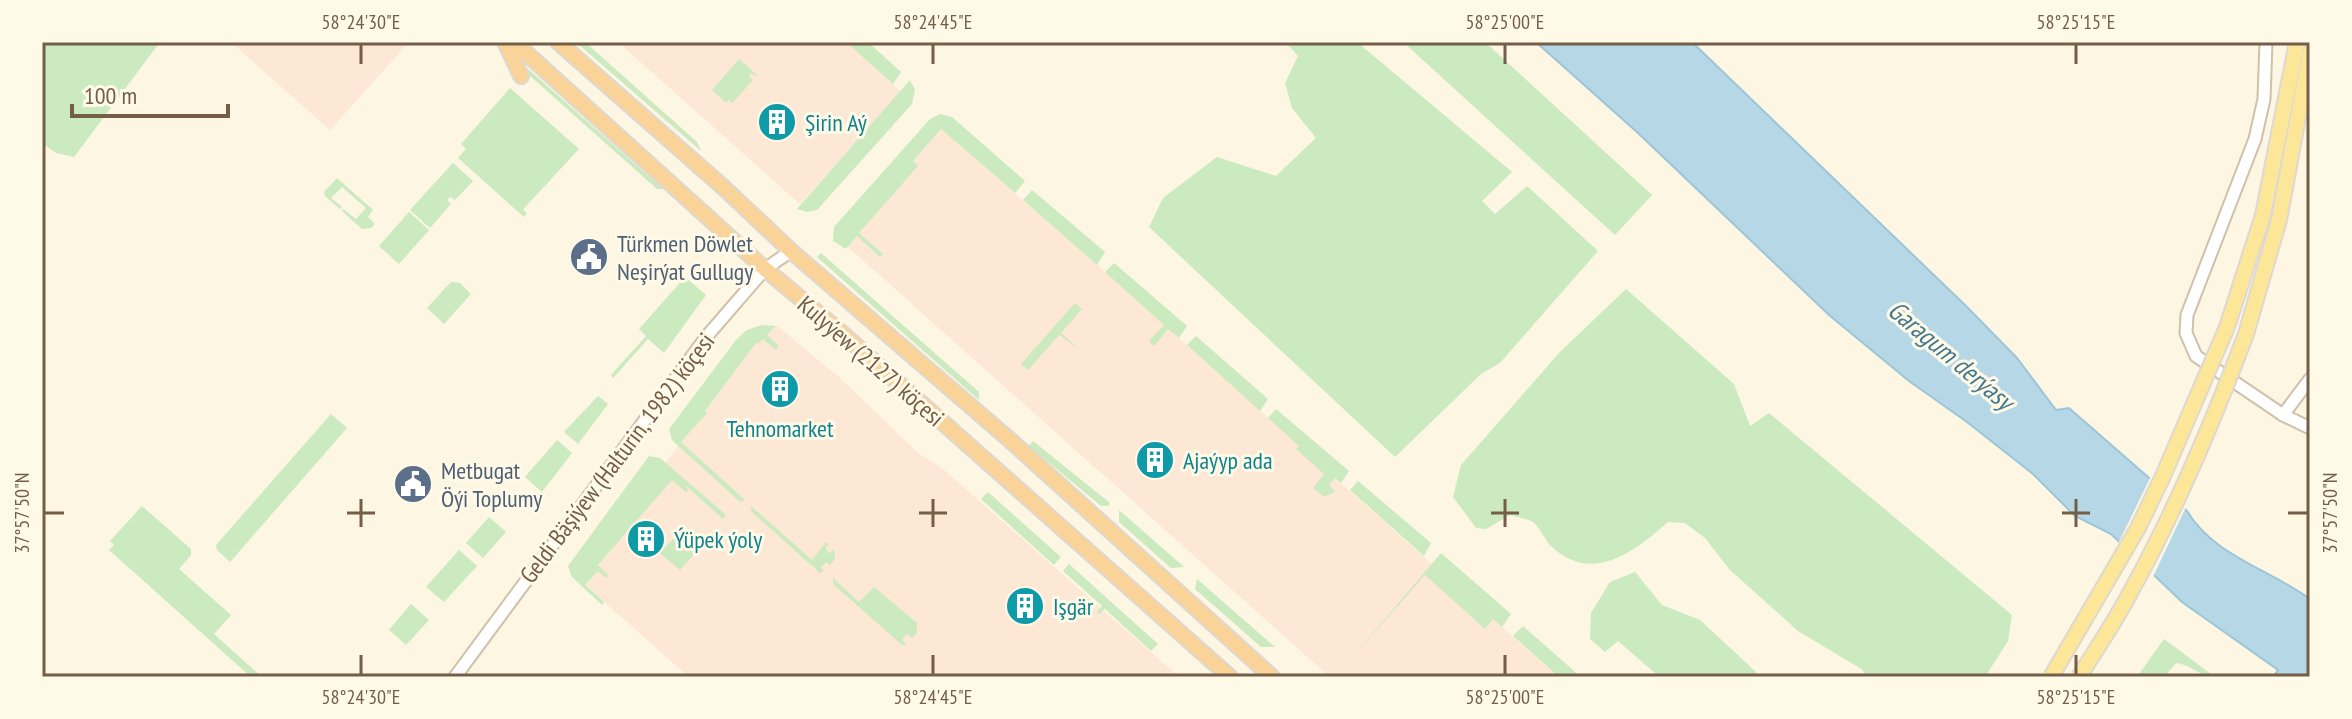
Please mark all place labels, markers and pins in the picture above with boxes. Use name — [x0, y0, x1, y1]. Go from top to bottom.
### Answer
building icon: Şirin Aý — [756, 101, 798, 143]
place label: Şirin Aý — [805, 107, 867, 138]
place label: Türkmen Döwlet Neşirýat Gullugy — [617, 228, 753, 287]
public building icon: Türkmen Döwlet Neşirýat Gullugy — [568, 236, 610, 278]
building icon: Tehnomarket — [759, 368, 801, 410]
place label: Tehnomarket — [726, 413, 834, 444]
building icon: Ajaýyp ada — [1134, 439, 1176, 481]
place label: Ajaýyp ada — [1183, 445, 1273, 476]
place label: Metbugat Öýi Toplumy — [441, 455, 542, 514]
public building icon: Metbugat Öýi Toplumy — [392, 463, 434, 505]
building icon: Ýüpek ýoly — [625, 518, 667, 560]
place label: Ýüpek ýoly — [674, 524, 762, 555]
building icon: Işgär — [1004, 585, 1046, 627]
place label: Işgär — [1053, 591, 1094, 622]

